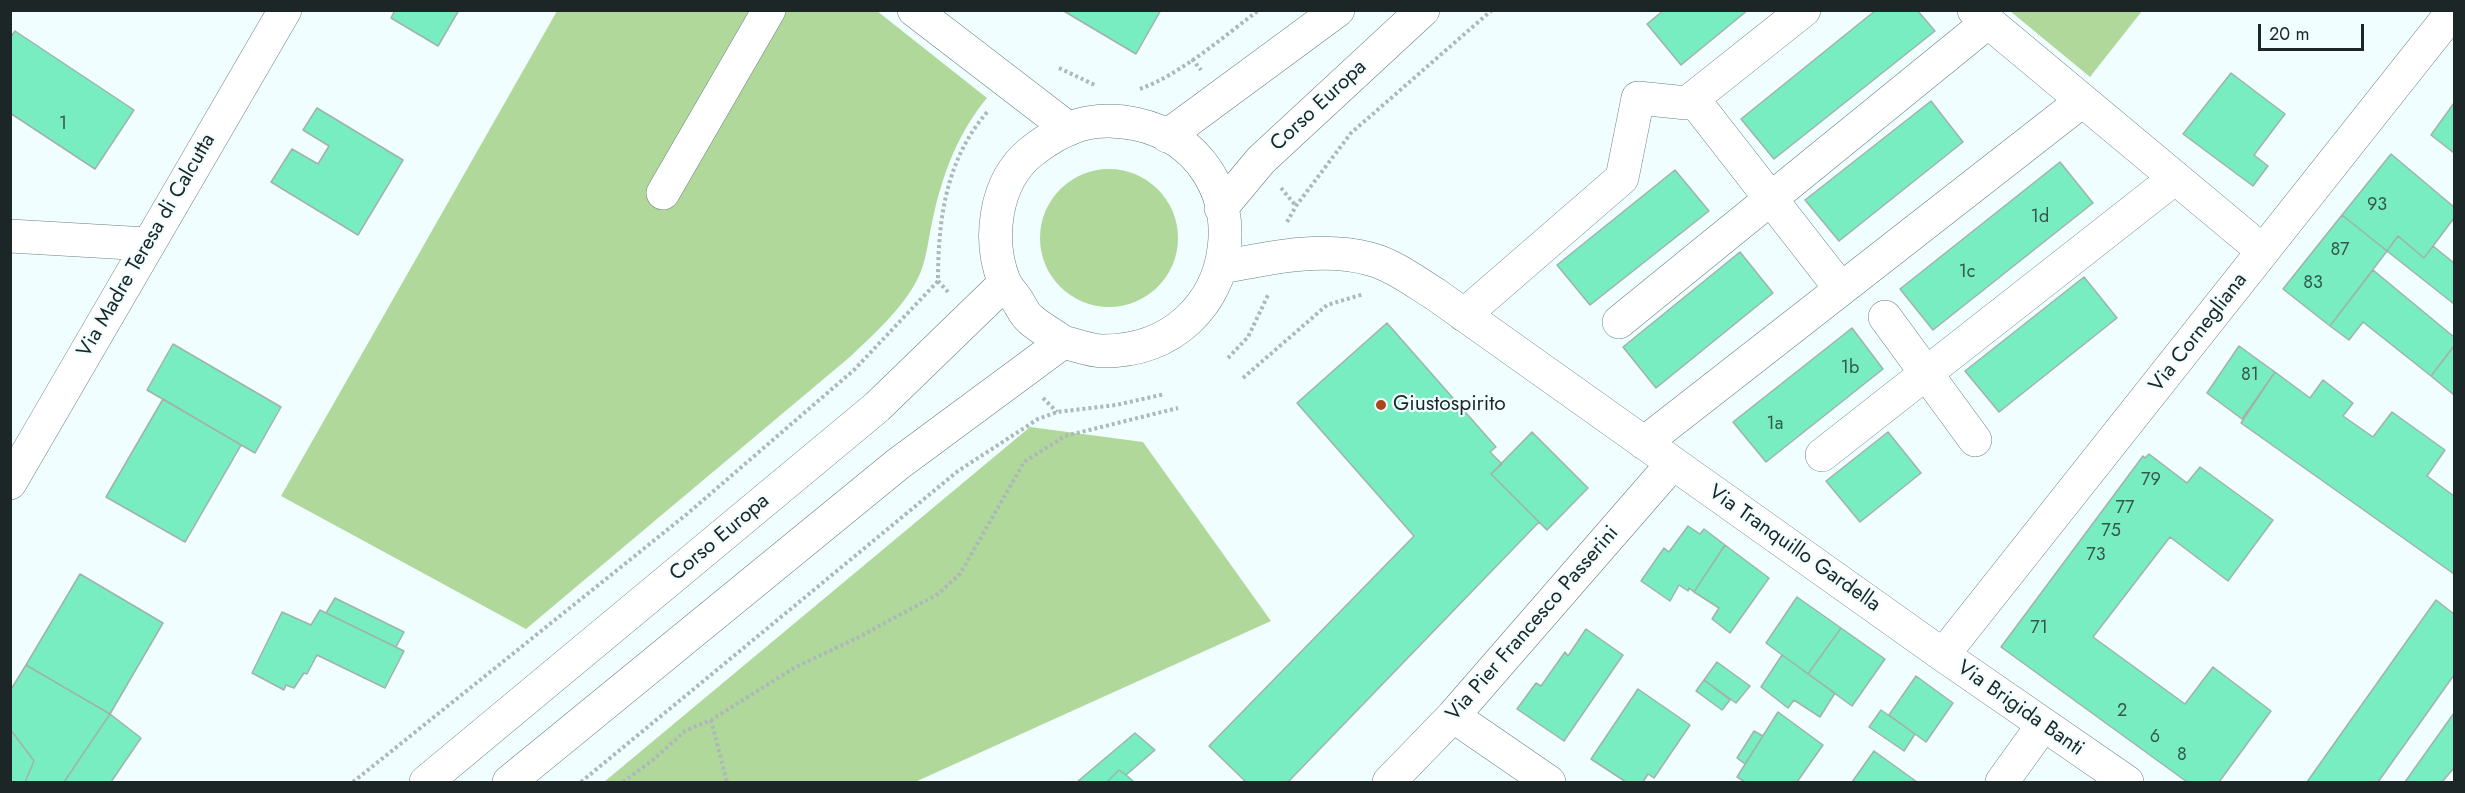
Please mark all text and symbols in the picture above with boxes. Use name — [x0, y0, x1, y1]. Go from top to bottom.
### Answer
scale bar — [2261, 12, 2368, 50]
text: 20 m — [2269, 21, 2309, 47]
street label: Corso Europa — [1266, 55, 1372, 157]
house number: 1 — [59, 114, 67, 136]
street label: Via Madre Teresa di Calcutta — [73, 130, 221, 362]
house number: 93 — [2367, 195, 2387, 217]
house number: 1d — [2031, 207, 2049, 229]
house number: 87 — [2330, 240, 2350, 262]
house number: 1c — [1959, 262, 1975, 284]
street label: Via Cornegliana — [2145, 268, 2253, 398]
house number: 83 — [2303, 273, 2323, 295]
house number: 1b — [1841, 358, 1859, 380]
house number: 81 — [2241, 365, 2259, 387]
place label: Giustospirito — [1393, 392, 1506, 418]
marker: Giustospirito — [1374, 398, 1388, 412]
house number: 1a — [1767, 414, 1783, 436]
house number: 79 — [2141, 470, 2161, 492]
street label: Via Tranquillo Gardella — [1703, 480, 1885, 618]
street label: Corso Europa — [665, 489, 775, 587]
house number: 77 — [2116, 498, 2134, 520]
street label: Via Pier Francesco Passerini — [1441, 521, 1625, 727]
house number: 75 — [2101, 521, 2121, 543]
house number: 73 — [2086, 545, 2106, 567]
house number: 71 — [2030, 618, 2048, 640]
street label: Via Brigida Banti — [1952, 656, 2088, 762]
house number: 2 — [2117, 701, 2127, 723]
house number: 6 — [2150, 727, 2160, 749]
house number: 8 — [2177, 745, 2187, 767]

